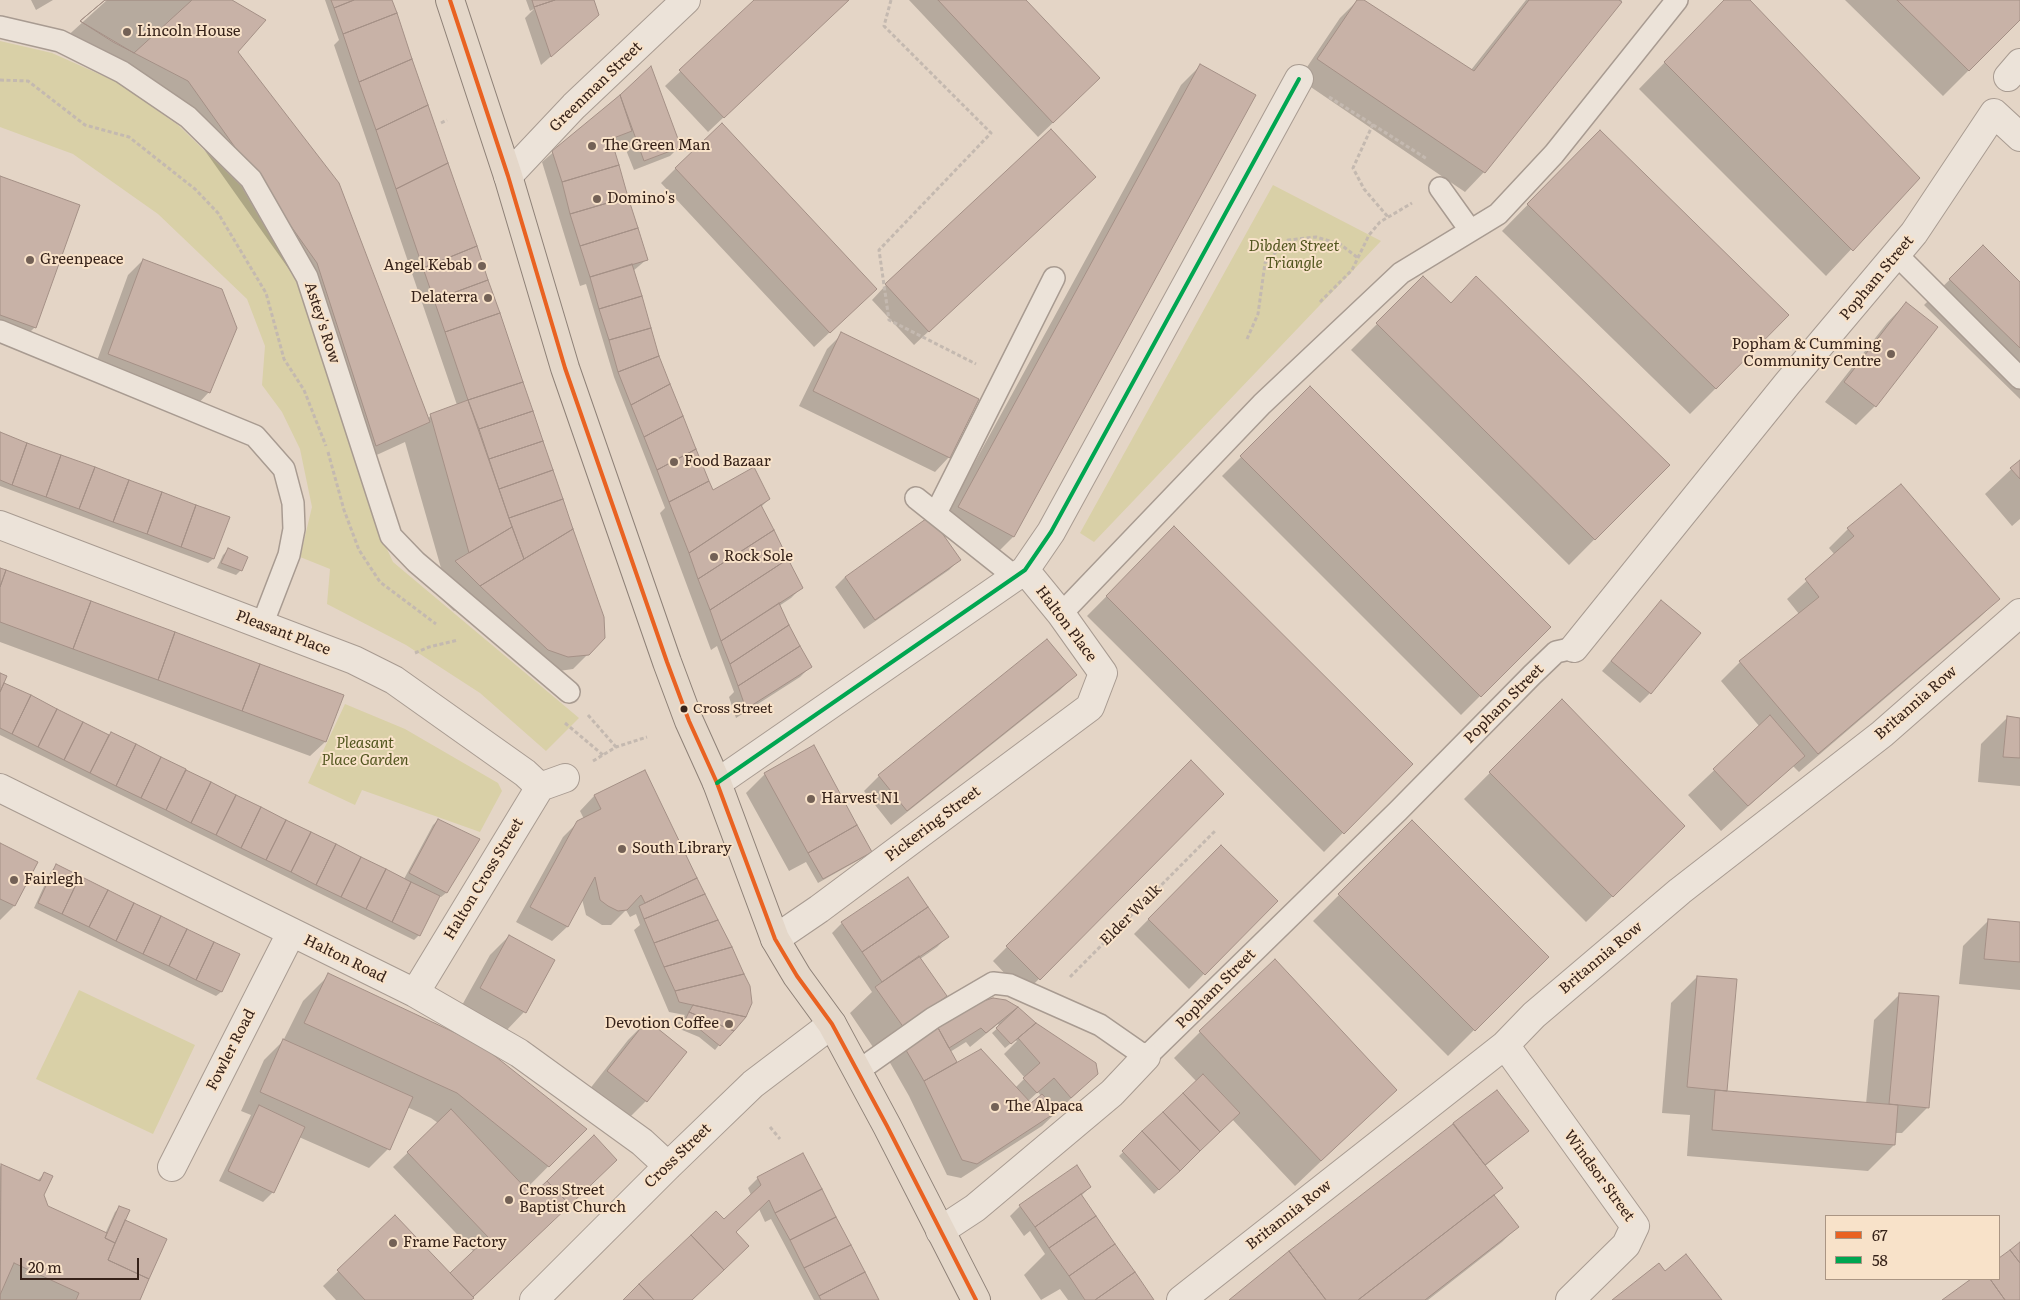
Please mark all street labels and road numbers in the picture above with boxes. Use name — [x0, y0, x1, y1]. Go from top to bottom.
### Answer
street label: Greenman Street — [546, 38, 646, 136]
street label: Popham Street — [1836, 232, 1918, 324]
street label: Astey's Row — [300, 280, 344, 366]
street label: Halton Place — [1032, 583, 1100, 665]
street label: Pleasant Place — [233, 607, 333, 659]
street label: Popham Street — [1461, 661, 1547, 747]
street label: Britannia Row — [1871, 662, 1961, 744]
street label: Pickering Street — [882, 782, 984, 866]
street label: Halton Cross Street — [441, 815, 527, 943]
street label: Elder Walk — [1097, 881, 1165, 949]
street label: Britannia Row — [1556, 918, 1646, 998]
street label: Halton Road — [301, 931, 389, 987]
street label: Popham Street — [1173, 946, 1259, 1032]
street label: Fowler Road — [203, 1006, 259, 1094]
street label: Cross Street — [641, 1120, 715, 1192]
street label: Windsor Street — [1560, 1127, 1638, 1225]
street label: Britannia Row — [1243, 1176, 1335, 1254]

